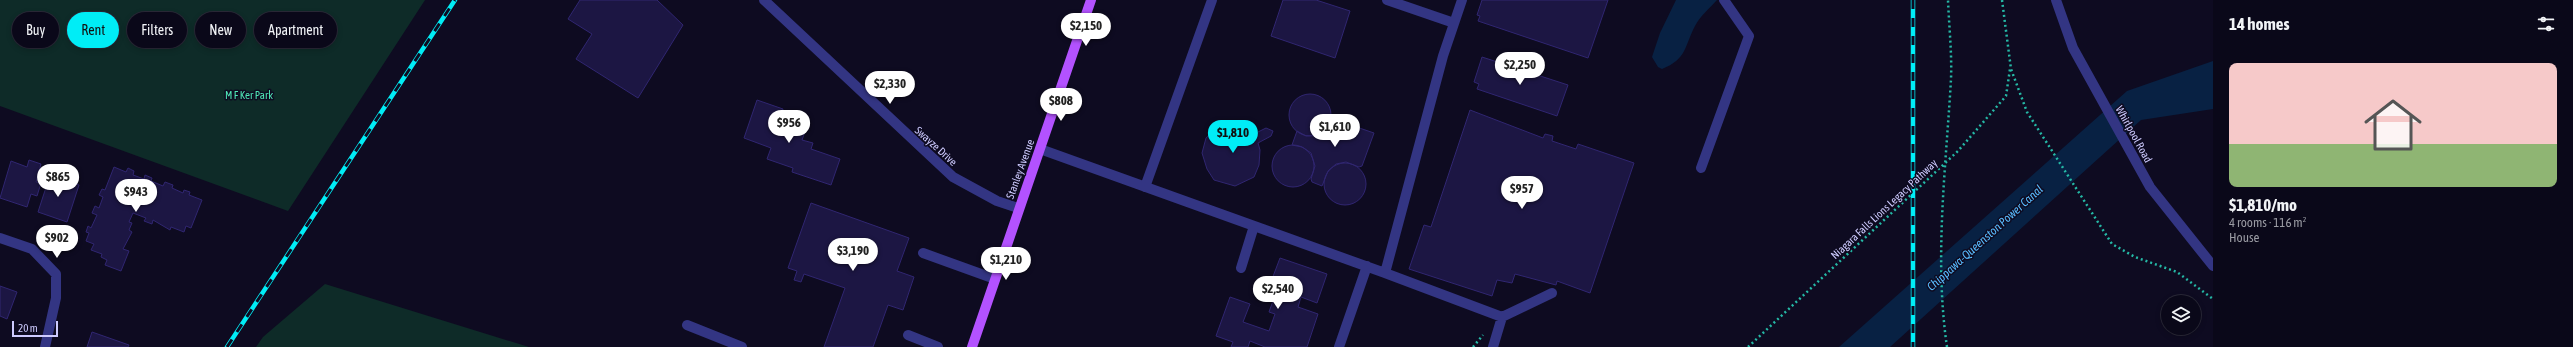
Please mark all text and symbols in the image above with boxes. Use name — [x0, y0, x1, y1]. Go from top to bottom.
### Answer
chip: Buy — [12, 12, 59, 48]
chip: Rent — [67, 12, 119, 48]
chip: Filters — [127, 12, 187, 48]
chip: New — [195, 12, 246, 48]
chip: Apartment — [254, 12, 337, 48]
pin: $2,150 — [1053, 13, 1119, 47]
icon: filters — [2535, 13, 2557, 35]
text: 14 homes — [2229, 14, 2290, 34]
text: $2,150 — [1070, 18, 1102, 33]
pin: $2,250 — [1487, 52, 1553, 86]
text: $2,250 — [1504, 57, 1536, 72]
pin: $2,330 — [857, 71, 923, 105]
text: $2,330 — [874, 76, 906, 91]
pin: $808 — [1037, 88, 1085, 122]
park label: M F Ker Park — [225, 89, 273, 101]
icon: home — [2357, 89, 2429, 161]
text: $808 — [1049, 93, 1073, 108]
street label: Whirlpool Road — [2113, 104, 2155, 164]
pin: $956 — [765, 110, 813, 144]
pin: $1,610 — [1302, 114, 1368, 148]
text: $956 — [777, 115, 801, 130]
text: $1,610 — [1319, 119, 1351, 134]
pin: $1,810 — [1200, 120, 1266, 154]
street label: Swayze Drive — [913, 124, 959, 168]
text: $1,810 — [1217, 125, 1249, 140]
street label: Stanley Avenue — [1004, 138, 1036, 200]
street label: Niagara Falls Lions Legacy Pathway — [1829, 156, 1940, 261]
pin: $865 — [34, 164, 82, 198]
text: $865 — [46, 169, 70, 184]
pin: $957 — [1498, 176, 1546, 210]
pin: $943 — [112, 179, 160, 213]
text: $957 — [1510, 181, 1534, 196]
water label: Chippawa-Queenston Power Canal — [1924, 182, 2046, 294]
text: $943 — [124, 184, 148, 199]
text: $1,810/mo — [2229, 195, 2297, 215]
text: 4 rooms · 116 m² — [2229, 215, 2306, 230]
pin: $902 — [33, 225, 81, 259]
text: $902 — [45, 230, 69, 245]
text: House — [2229, 230, 2259, 245]
pin: $3,190 — [820, 238, 886, 272]
text: $3,190 — [837, 243, 869, 258]
pin: $1,210 — [973, 247, 1039, 281]
text: $1,210 — [990, 252, 1022, 267]
pin: $2,540 — [1245, 276, 1311, 310]
text: $2,540 — [1262, 281, 1294, 296]
map controls — [2161, 295, 2201, 335]
button: layers — [2161, 295, 2201, 335]
scale bar — [12, 319, 58, 338]
text: 20 m — [18, 322, 38, 334]

